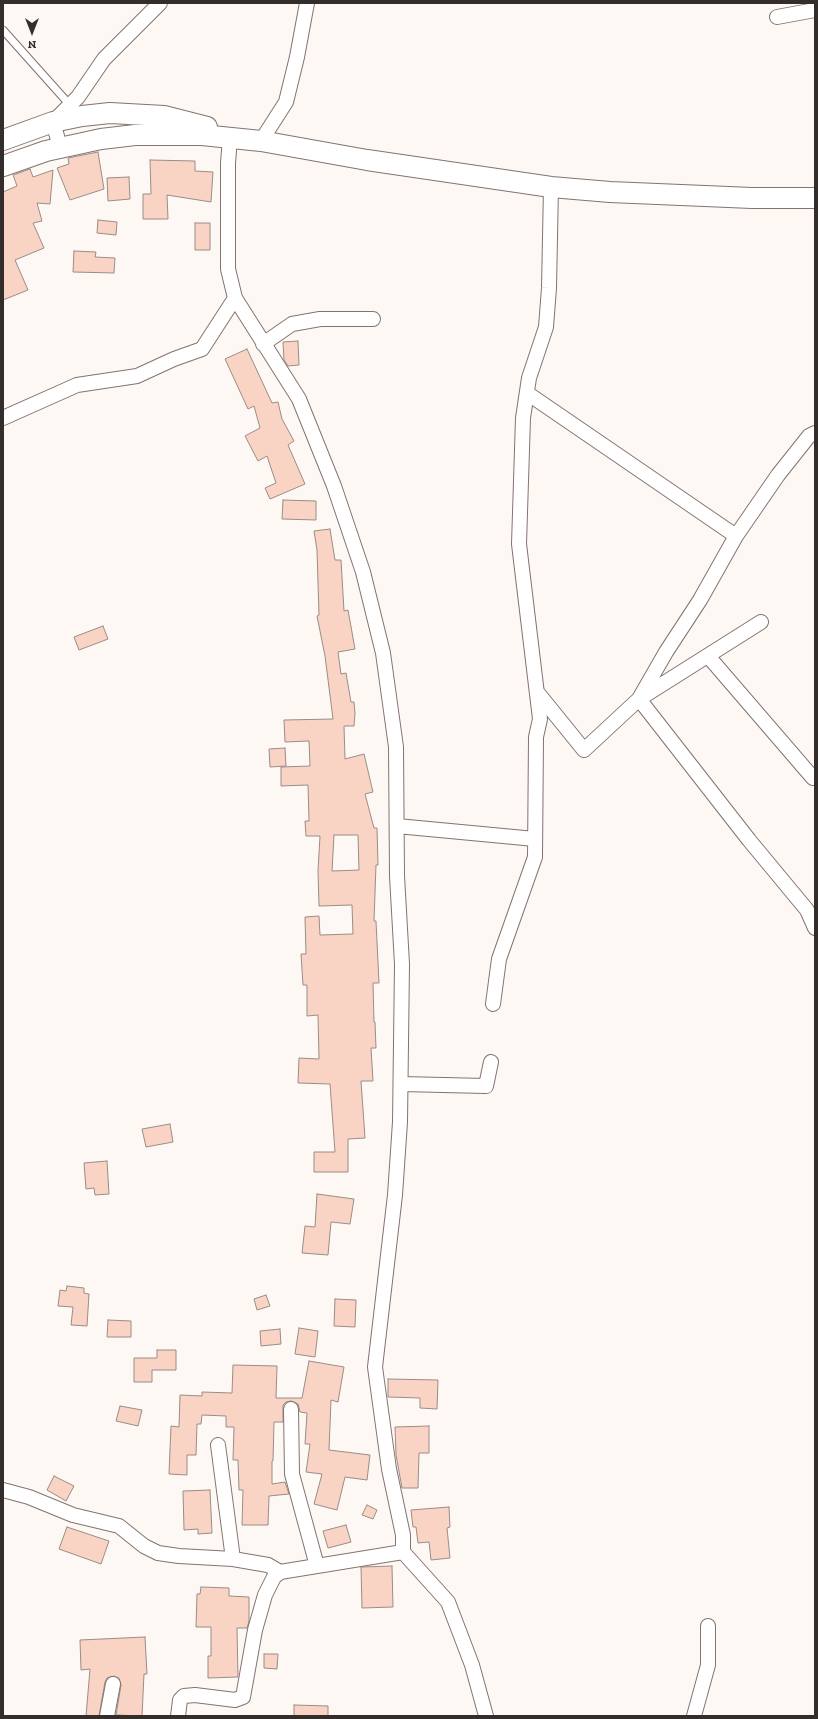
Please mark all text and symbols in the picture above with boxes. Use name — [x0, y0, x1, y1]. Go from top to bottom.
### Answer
north arrow — [12, 12, 52, 52]
text: N — [28, 38, 36, 51]

